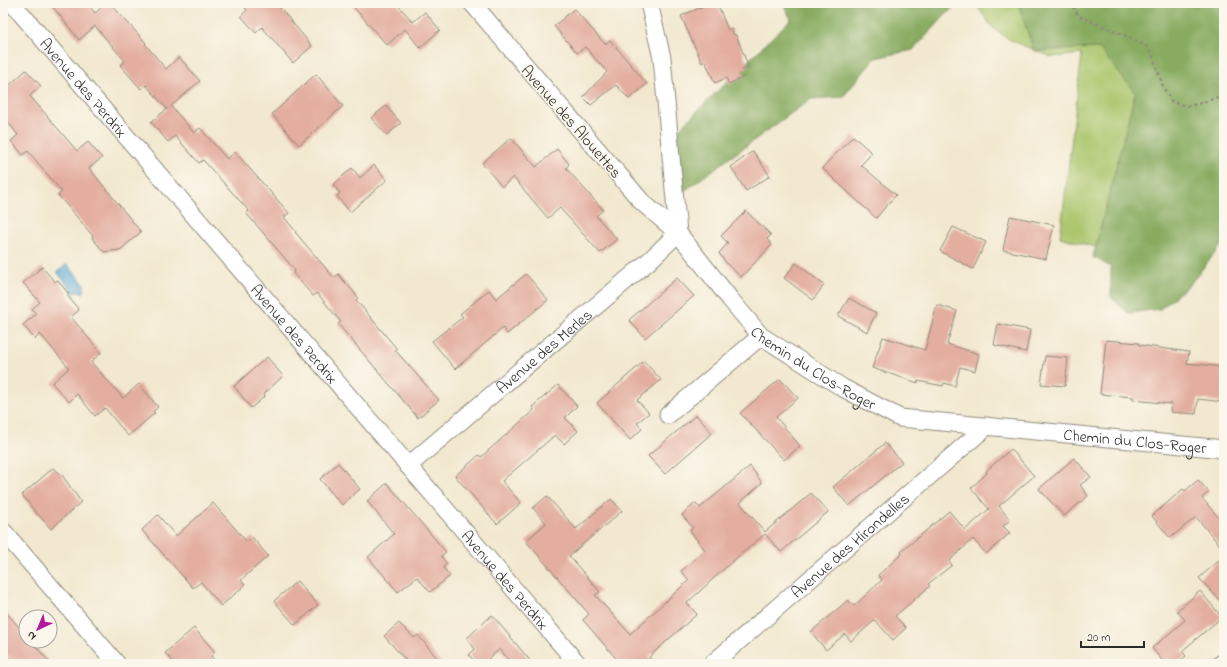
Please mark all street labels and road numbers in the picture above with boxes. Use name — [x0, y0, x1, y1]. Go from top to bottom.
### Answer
street label: Avenue des Perdrix — [33, 33, 132, 144]
street label: Avenue des Alouettes — [514, 60, 627, 184]
street label: Avenue des Perdrix — [244, 280, 343, 390]
street label: Avenue des Merles — [491, 304, 598, 400]
street label: Chemin du Clos-Roger — [744, 322, 880, 417]
street label: Chemin du Clos-Roger — [1062, 424, 1207, 461]
street label: Avenue des Hirondelles — [786, 488, 916, 605]
street label: Avenue des Perdrix — [454, 526, 554, 636]

